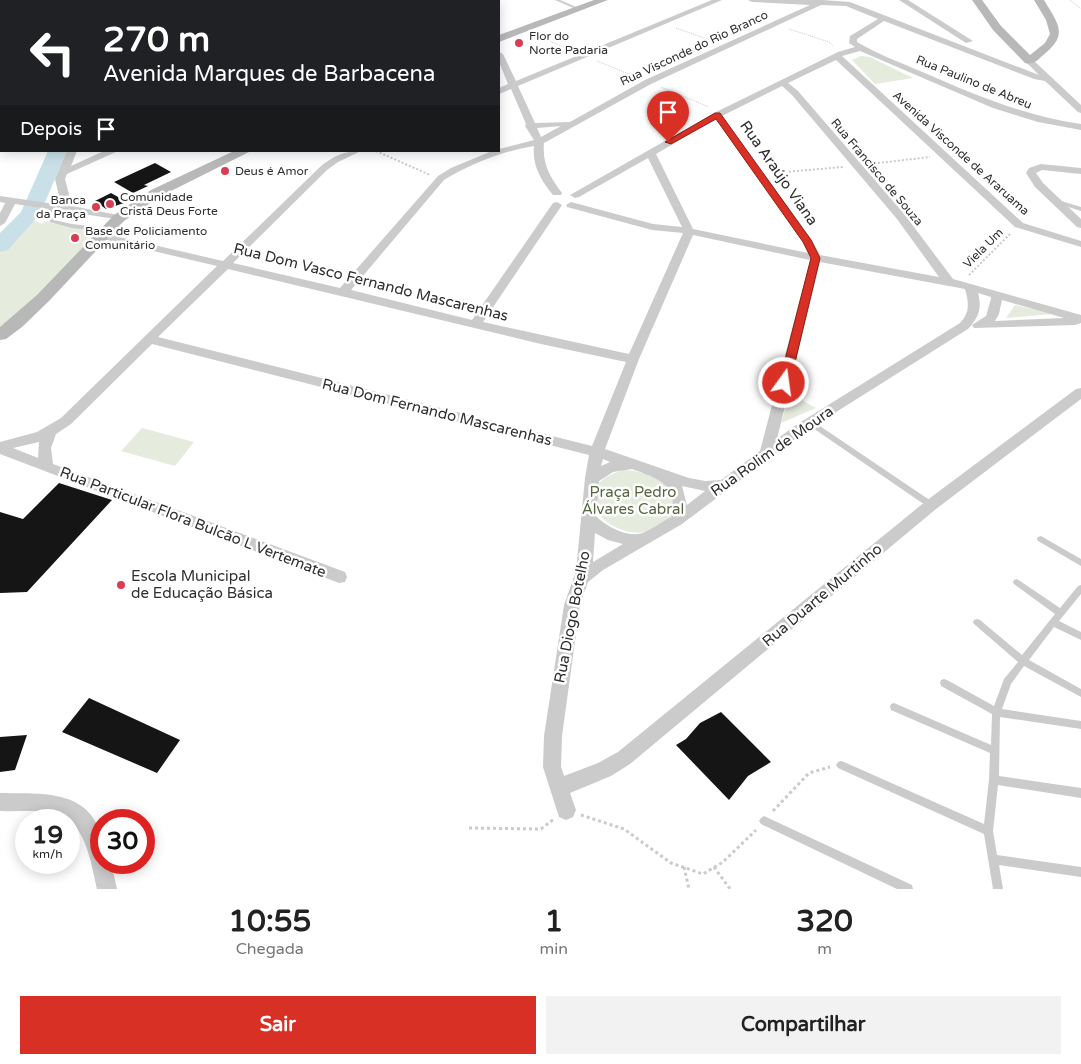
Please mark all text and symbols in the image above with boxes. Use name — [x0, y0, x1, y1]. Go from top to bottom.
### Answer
street label: Rua Visconde do Rio Branco — [618, 8, 770, 88]
text: 270 m — [103, 19, 210, 61]
icon: left — [20, 20, 85, 85]
place label: Flor do Norte Padaria — [529, 29, 608, 57]
marker: Flor do Norte Padaria — [513, 37, 525, 49]
street label: Rua Paulino de Abreu — [914, 52, 1034, 112]
text: Avenida Marques de Barbacena — [103, 61, 435, 87]
street label: Avenida Visconde de Araruama — [890, 88, 1032, 218]
pin — [647, 91, 689, 142]
icon: arrive — [654, 98, 682, 126]
icon: arrive — [92, 115, 120, 143]
street label: Rua Francisco de Souza — [828, 116, 926, 228]
street label: Rua Araújo Viana — [736, 117, 822, 229]
text: Depois — [20, 118, 82, 140]
place label: Deus é Amor — [235, 164, 309, 178]
marker: Deus é Amor — [219, 165, 231, 177]
place label: Comunidade Cristã Deus Forte — [120, 190, 218, 218]
place label: Banca da Praça — [36, 193, 86, 221]
marker: Comunidade Cristã Deus Forte — [104, 198, 116, 210]
marker: Banca da Praça — [90, 201, 102, 213]
place label: Base de Policiamento Comunitário — [85, 224, 207, 252]
street label: Viela Um — [960, 225, 1006, 271]
marker: Base de Policiamento Comunitário — [69, 232, 81, 244]
street label: Rua Dom Vasco Fernando Mascarenhas — [232, 239, 510, 325]
position arrow — [757, 356, 809, 408]
street label: Rua Dom Fernando Mascarenhas — [320, 375, 554, 449]
street label: Rua Rolim de Moura — [707, 402, 837, 500]
street label: Rua Particular Flora Bulcão L Vertemate — [57, 463, 329, 581]
park label: Praça Pedro Álvares Cabral — [582, 483, 684, 518]
street label: Rua Duarte Murtinho — [759, 540, 885, 650]
street label: Rua Diogo Botelho — [550, 549, 594, 685]
place label: Escola Municipal de Educação Básica — [131, 567, 273, 602]
marker: Escola Municipal de Educação Básica — [115, 579, 127, 591]
speed limit sign: 30 — [90, 809, 155, 874]
text: 19 — [32, 820, 63, 850]
text: km/h — [32, 847, 63, 861]
text: 10:55 — [228, 903, 311, 940]
text: 1 — [544, 903, 563, 940]
text: 320 — [796, 903, 853, 940]
text: Chegada — [236, 939, 304, 959]
text: min — [540, 939, 568, 959]
text: m — [817, 939, 832, 959]
button: Sair — [20, 996, 536, 1054]
button: Compartilhar — [546, 996, 1061, 1054]

